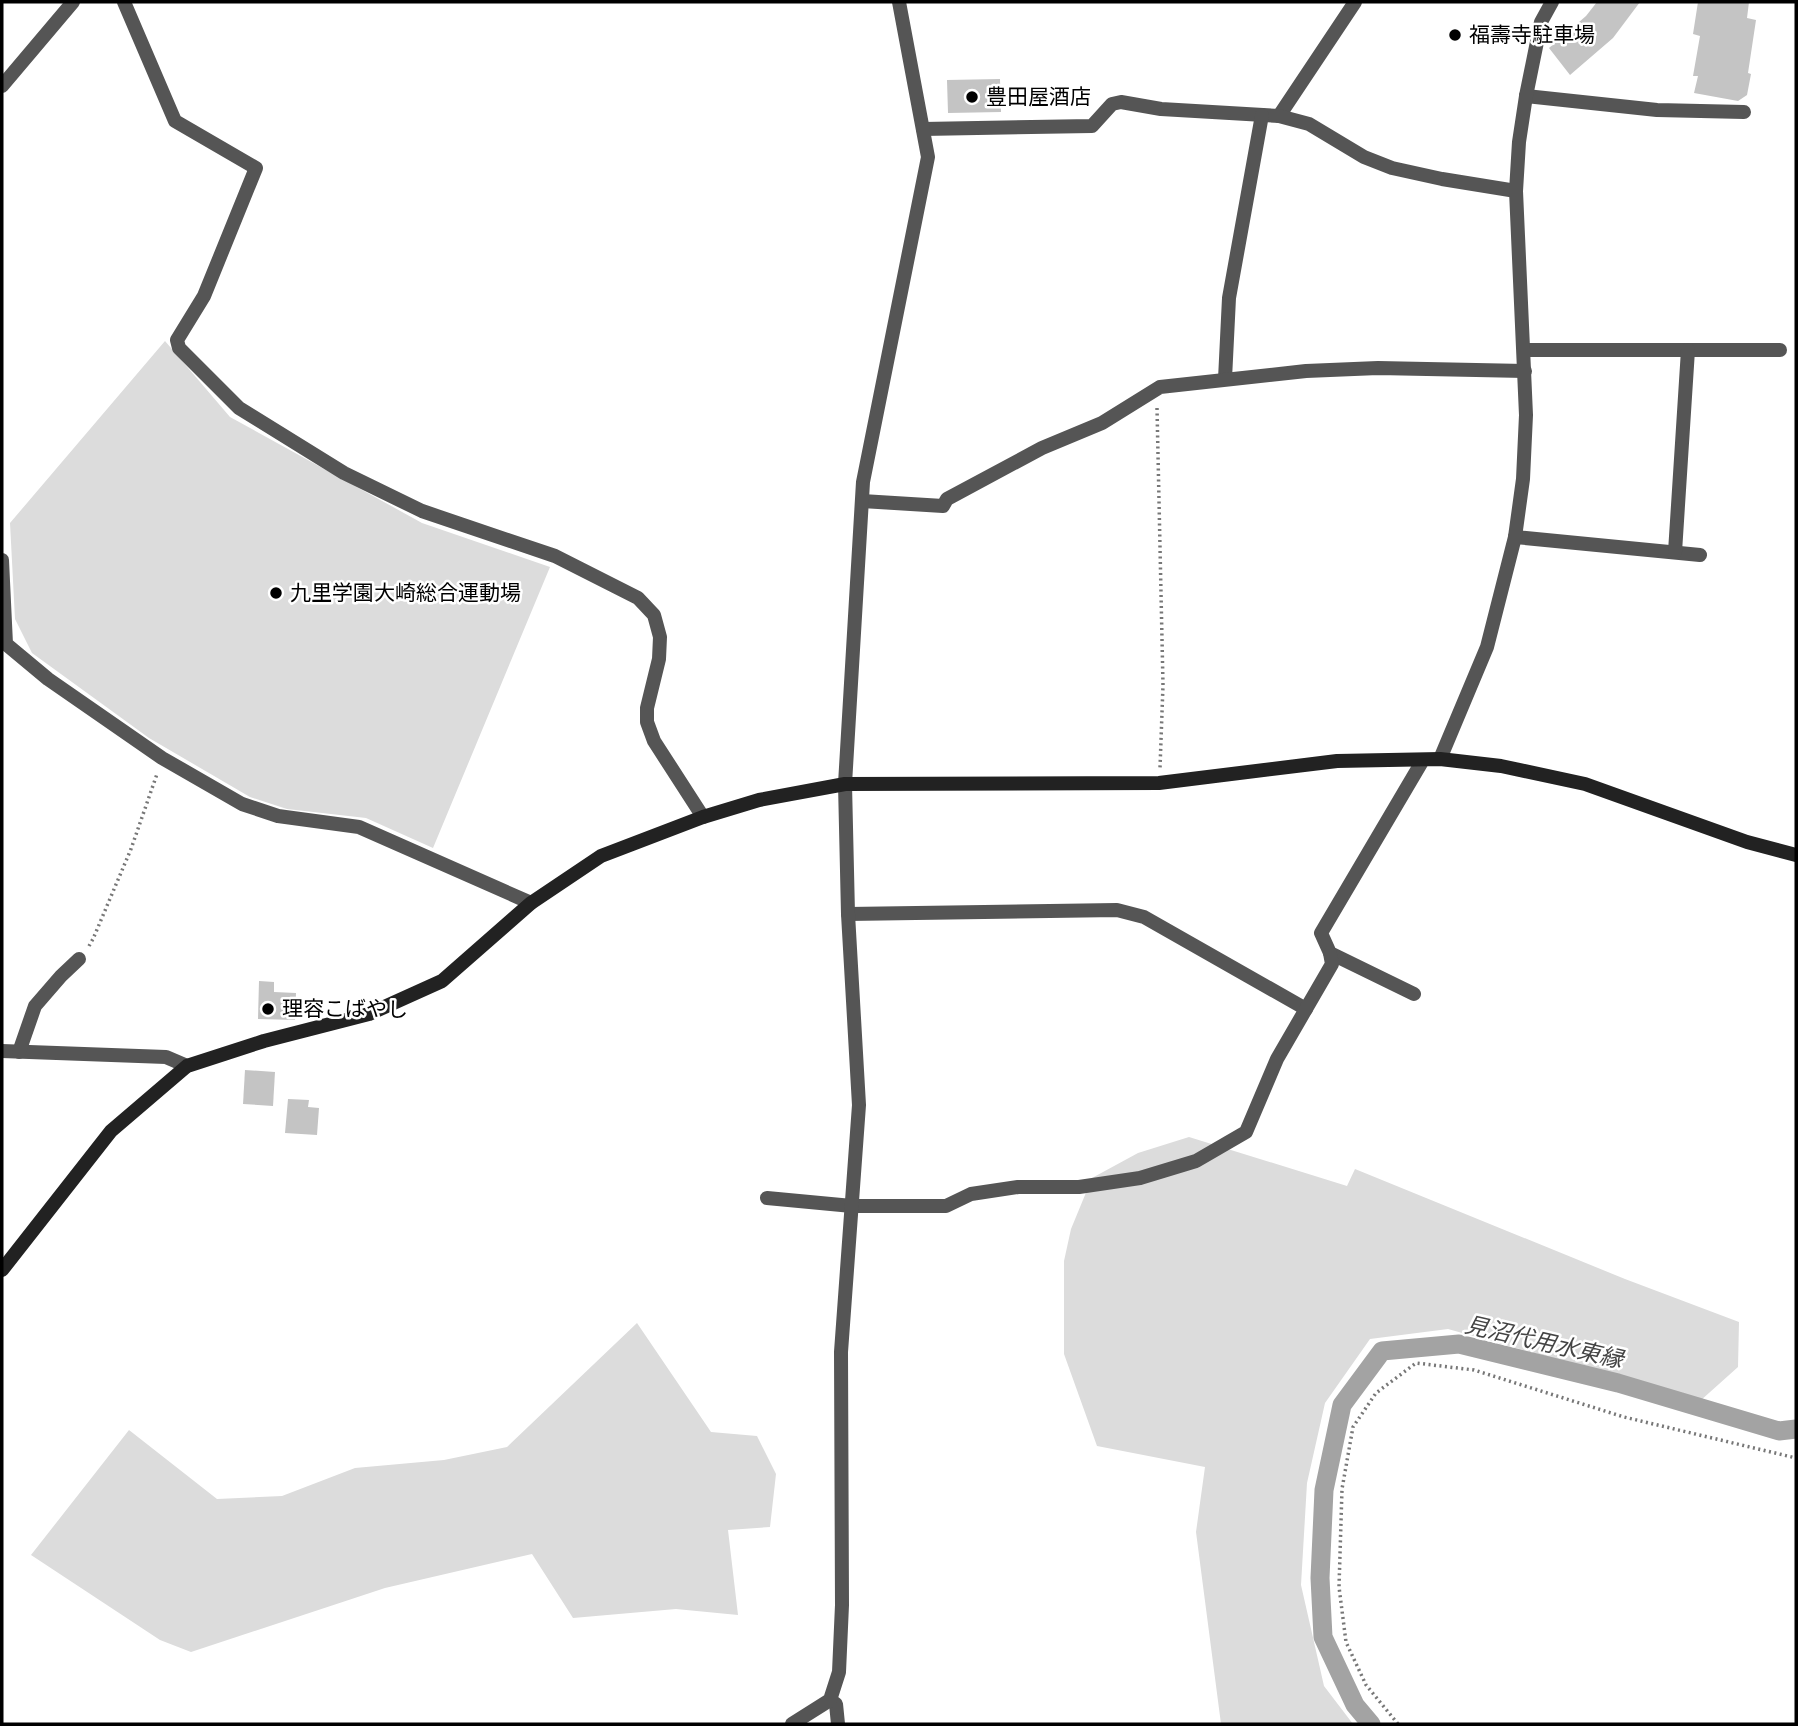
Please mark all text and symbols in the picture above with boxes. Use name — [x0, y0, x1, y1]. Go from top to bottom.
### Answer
place label: 福壽寺駐車場 — [1469, 24, 1595, 46]
marker: 福壽寺駐車場 — [1447, 27, 1463, 43]
place label: 豊田屋酒店 — [986, 86, 1091, 108]
marker: 豊田屋酒店 — [964, 89, 980, 105]
place label: 九里学園大崎総合運動場 — [290, 582, 521, 604]
marker: 九里学園大崎総合運動場 — [268, 585, 284, 601]
place label: 理容こばやし — [282, 998, 408, 1020]
marker: 理容こばやし — [260, 1001, 276, 1017]
water label: 見沼代用水東縁 — [1463, 1312, 1628, 1373]

